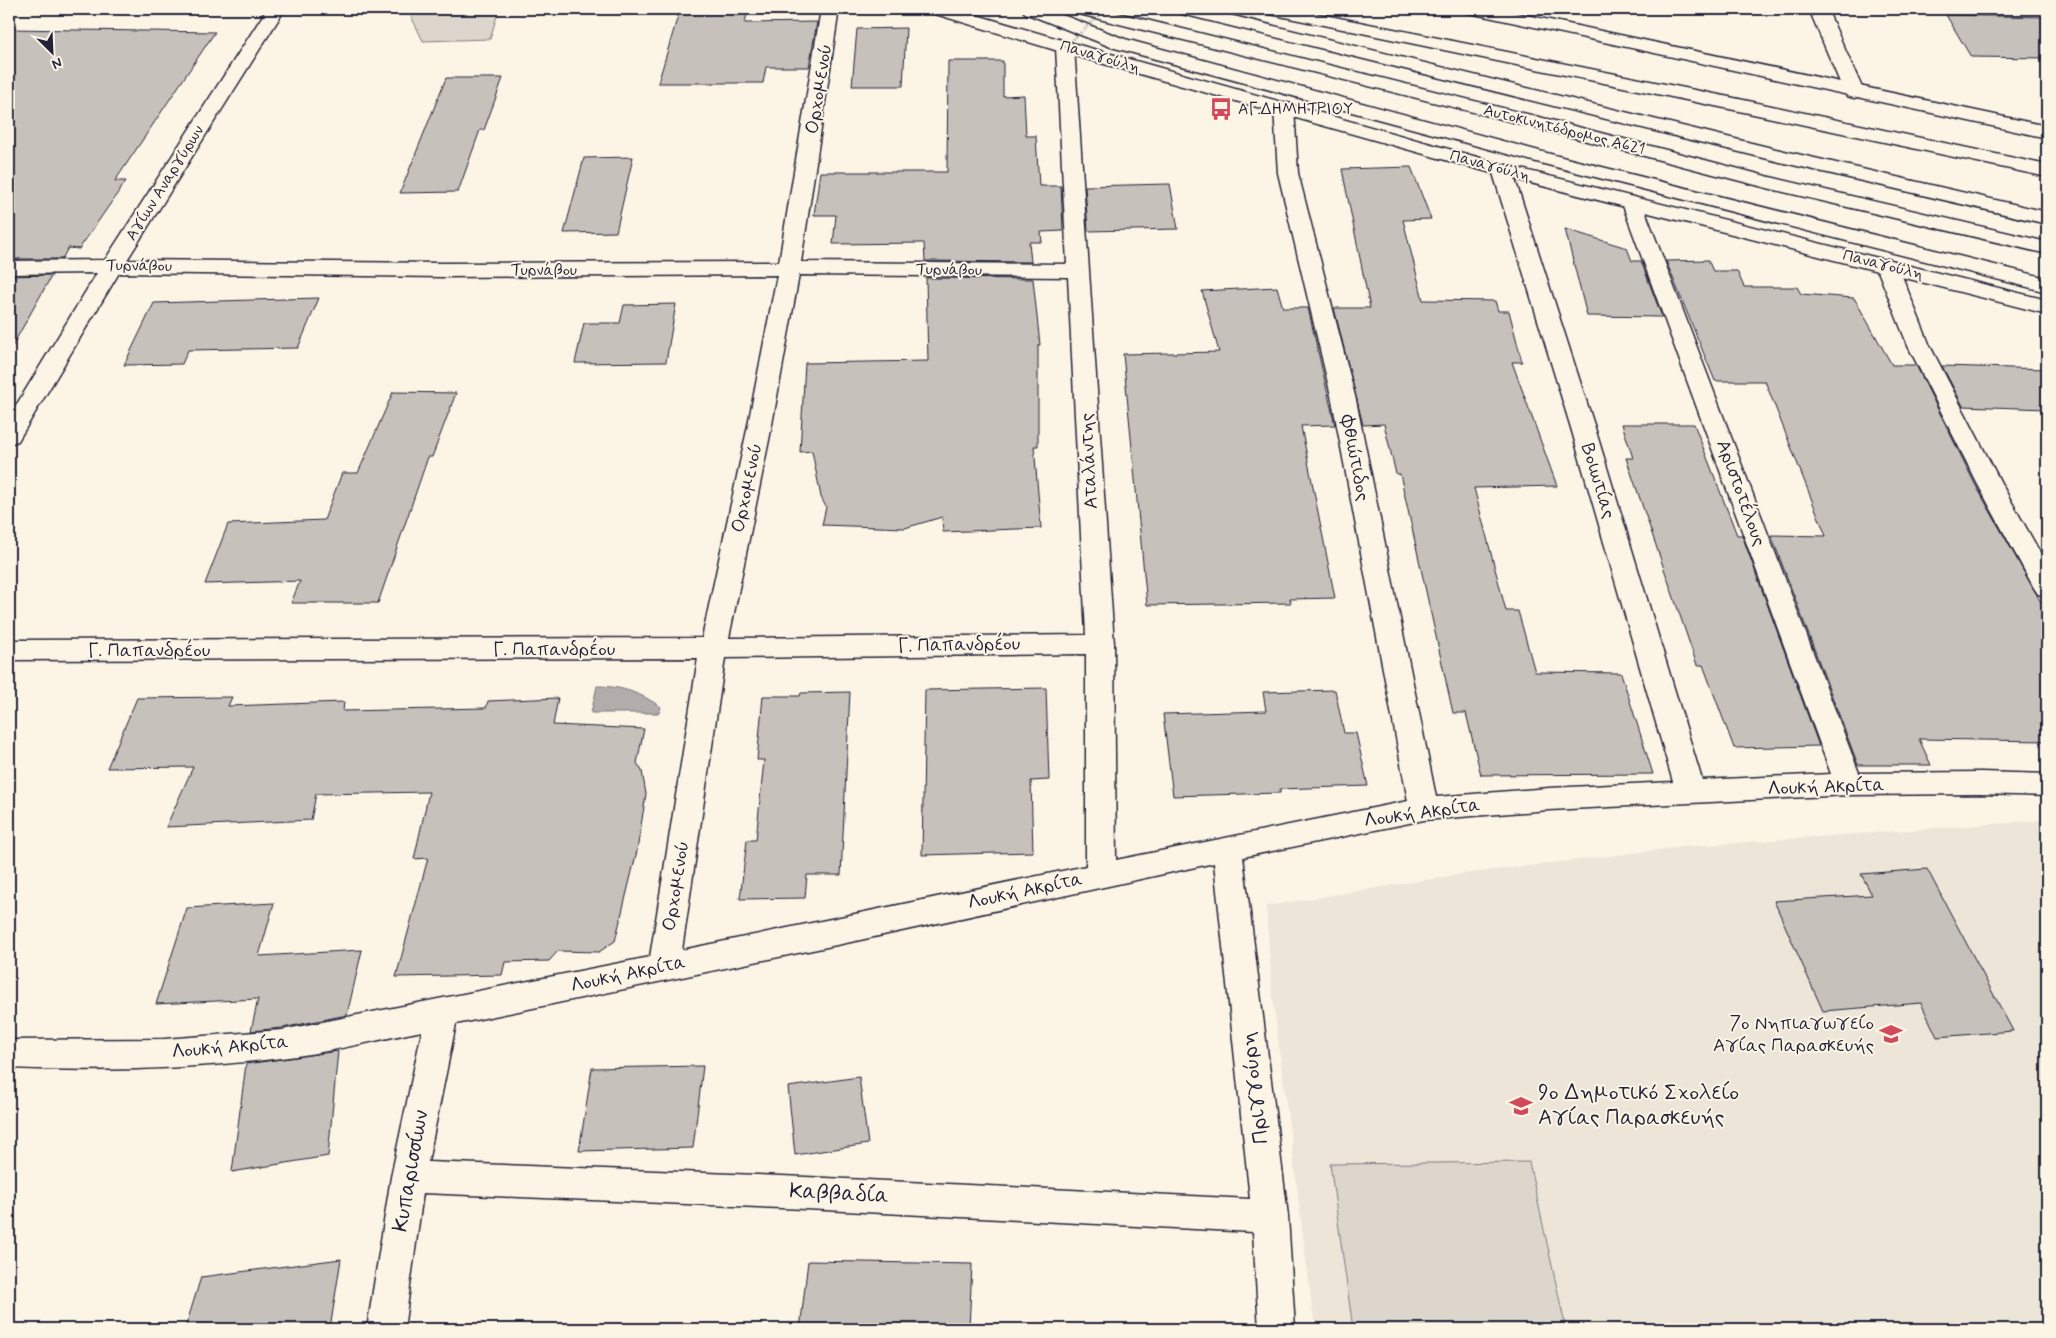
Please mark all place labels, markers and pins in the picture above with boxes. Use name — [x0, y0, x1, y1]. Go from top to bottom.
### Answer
bus stop icon: ΑΓ.ΔΗΜΗΤΡΙΟΥ — [1208, 96, 1234, 122]
place label: ΑΓ.ΔΗΜΗΤΡΙΟΥ — [1238, 99, 1353, 120]
place label: 7ο Νηπιαγωγείο Αγίας Παρασκευής — [1713, 1011, 1874, 1058]
school or university icon: 7ο Νηπιαγωγείο Αγίας Παρασκευής — [1878, 1021, 1904, 1047]
place label: 9ο Δημοτικό Σχολείο Αγίας Παρασκευής — [1538, 1079, 1739, 1132]
school or university icon: 9ο Δημοτικό Σχολείο Αγίας Παρασκευής — [1508, 1093, 1534, 1119]

